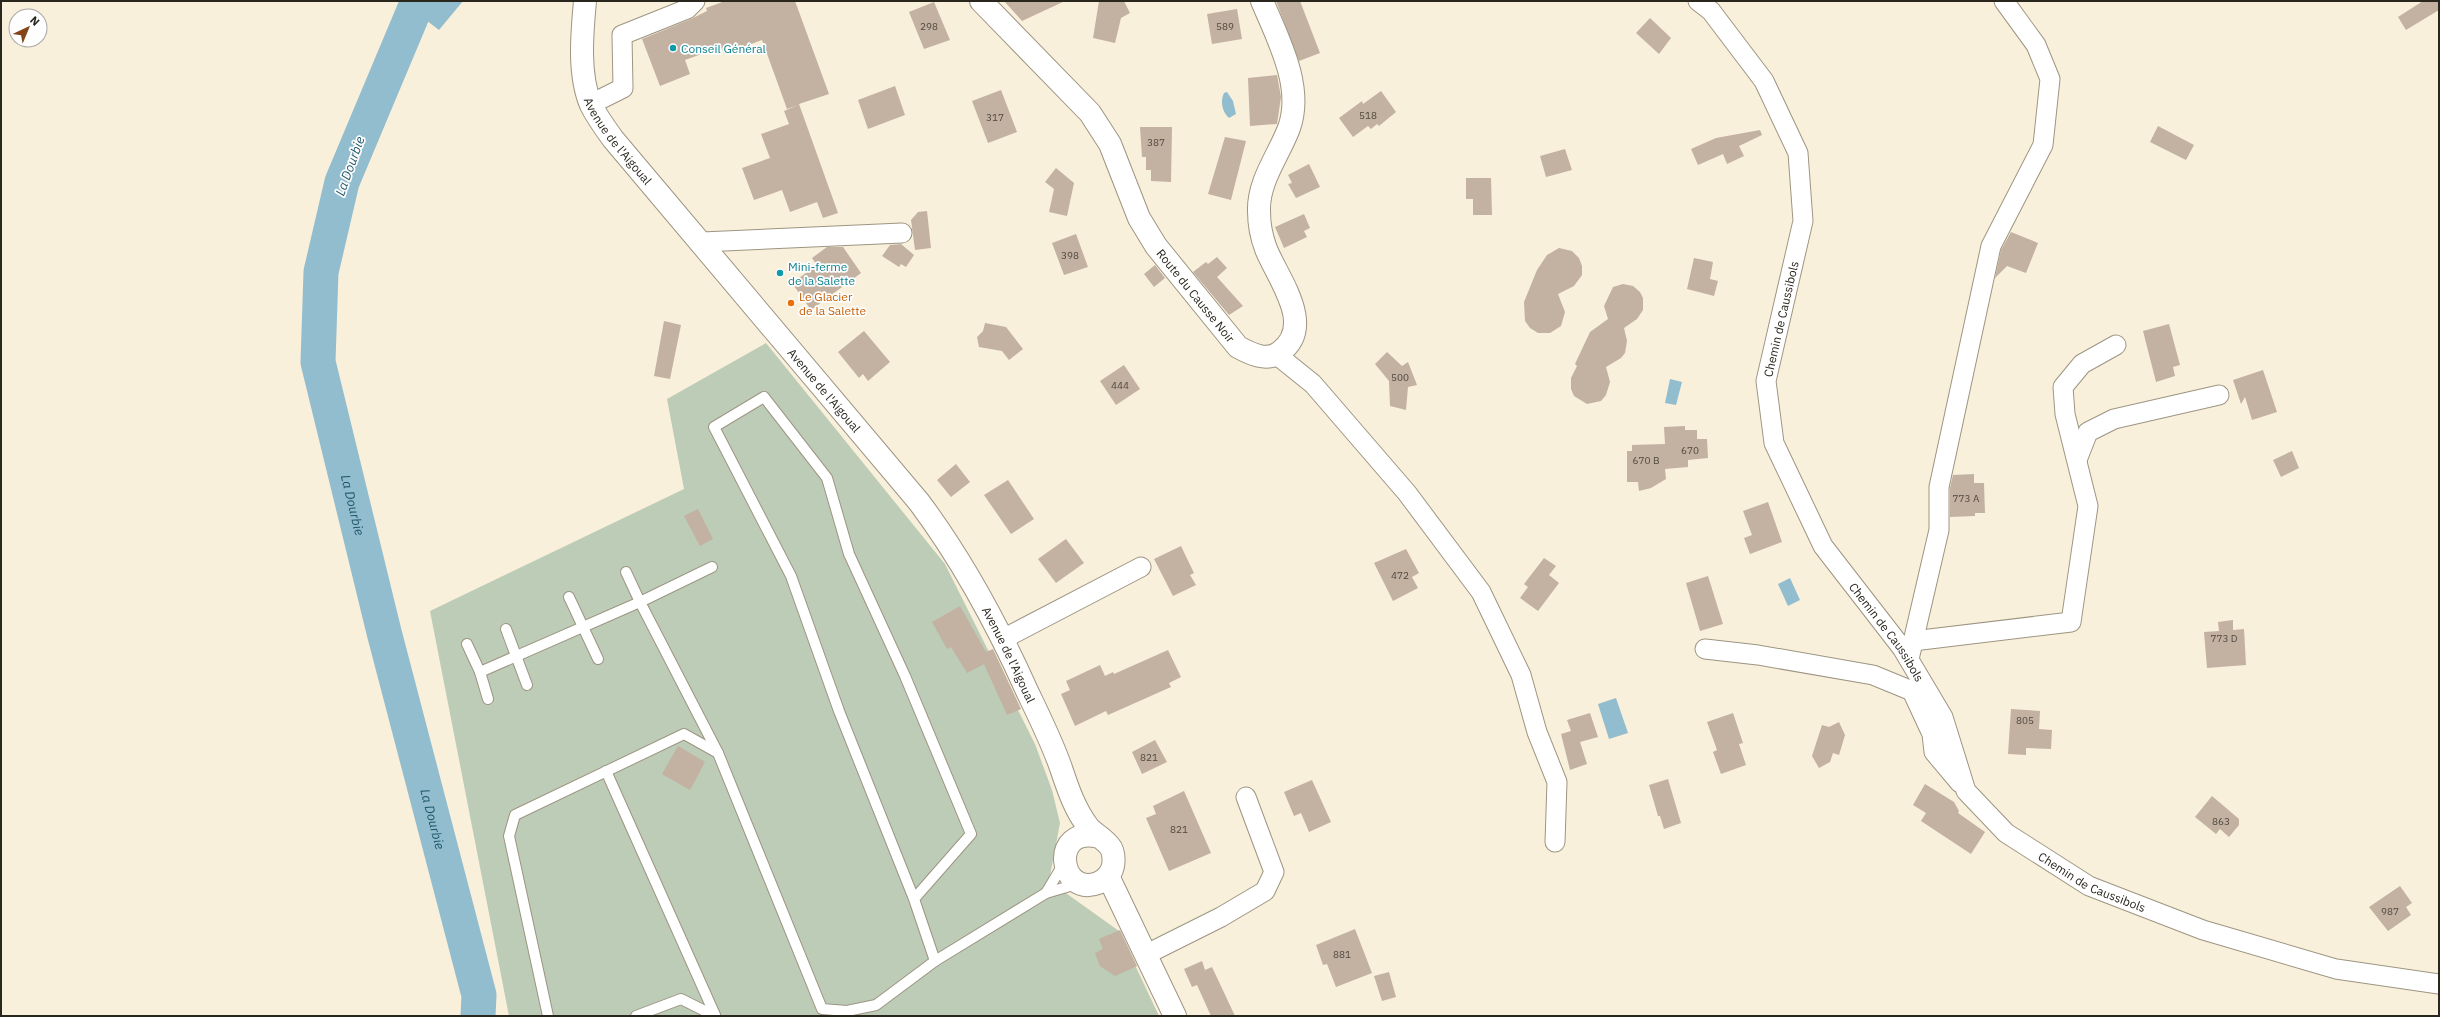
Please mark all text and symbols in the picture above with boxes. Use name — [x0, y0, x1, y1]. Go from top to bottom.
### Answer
north arrow — [8, 8, 48, 48]
text: N — [27, 13, 43, 29]
house number: 298 — [920, 20, 938, 33]
house number: 589 — [1216, 20, 1234, 33]
place label: Conseil Général — [681, 41, 766, 56]
marker: Conseil Général — [668, 43, 678, 53]
street label: Avenue de l'Aigoual — [581, 95, 655, 187]
house number: 518 — [1359, 109, 1377, 122]
house number: 317 — [986, 111, 1004, 124]
water label: La Dourbie — [331, 134, 369, 198]
house number: 387 — [1147, 136, 1165, 149]
street label: Route du Causse Noir — [1154, 246, 1239, 345]
house number: 398 — [1061, 249, 1079, 262]
place label: Mini-ferme de la Salette — [788, 259, 855, 288]
street label: Chemin de Caussibols — [1760, 259, 1802, 378]
marker: Mini-ferme de la Salette — [775, 268, 785, 278]
place label: Le Glacier de la Salette — [799, 289, 866, 318]
marker: Le Glacier de la Salette — [786, 298, 796, 308]
street label: Avenue de l'Aigoual — [785, 345, 864, 435]
house number: 500 — [1391, 371, 1409, 384]
house number: 444 — [1111, 379, 1129, 392]
house number: 670 — [1681, 444, 1699, 457]
house number: 670 B — [1633, 454, 1659, 467]
water label: La Dourbie — [337, 473, 369, 537]
house number: 773 A — [1953, 492, 1980, 505]
house number: 472 — [1391, 569, 1409, 582]
street label: Chemin de Caussibols — [1846, 579, 1928, 684]
street label: Avenue de l'Aigoual — [979, 604, 1039, 705]
house number: 773 D — [2210, 632, 2238, 645]
house number: 805 — [2016, 714, 2034, 727]
house number: 821 — [1140, 751, 1158, 764]
water label: La Dourbie — [417, 787, 449, 851]
house number: 863 — [2212, 815, 2230, 828]
house number: 821 — [1170, 823, 1188, 836]
street label: Chemin de Caussibols — [2036, 848, 2148, 915]
house number: 987 — [2381, 905, 2399, 918]
house number: 881 — [1333, 948, 1351, 961]

